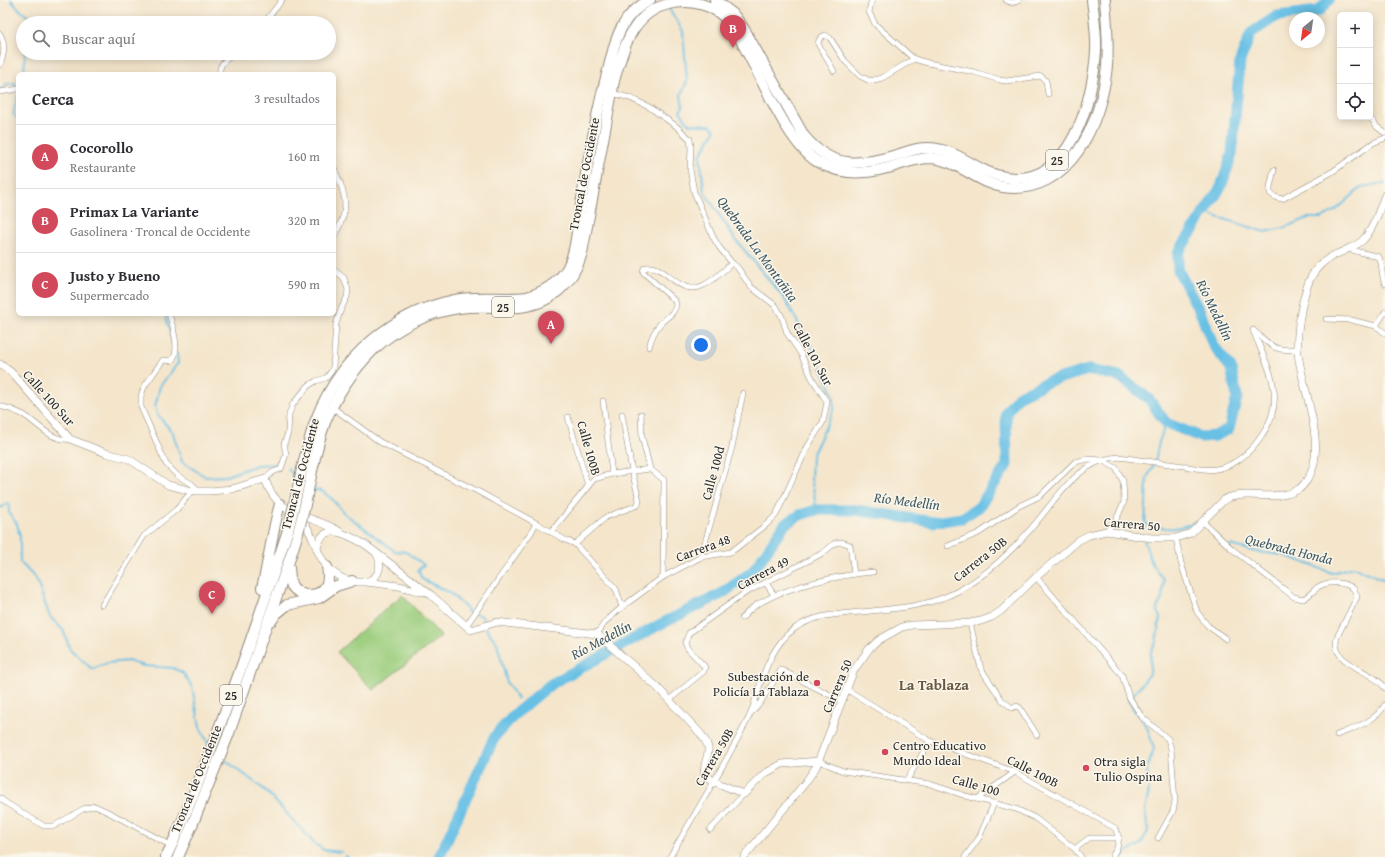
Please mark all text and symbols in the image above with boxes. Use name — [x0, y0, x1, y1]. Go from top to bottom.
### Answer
north arrow — [1289, 12, 1325, 48]
map controls — [1337, 12, 1373, 120]
button: + — [1337, 12, 1373, 48]
pin: B — [720, 15, 746, 48]
search box — [16, 16, 336, 60]
icon: search — [30, 27, 52, 49]
text: Buscar aquí — [62, 28, 135, 49]
button: − — [1337, 48, 1373, 84]
button: locate — [1337, 84, 1373, 120]
text: Cerca — [32, 86, 74, 111]
text: 3 resultados — [254, 89, 320, 108]
street label: Troncal de Occidente — [564, 116, 604, 232]
text: Cocorollo — [70, 137, 133, 158]
text: A — [41, 147, 49, 166]
text: 160 m — [288, 147, 320, 166]
road number: 25 — [1046, 150, 1068, 170]
text: Restaurante — [70, 158, 136, 177]
water label: Quebrada La Montañita — [713, 192, 804, 306]
text: Primax La Variante — [70, 201, 199, 222]
text: B — [41, 211, 49, 230]
text: 320 m — [288, 211, 320, 230]
text: Gasolinera · Troncal de Occidente — [70, 222, 250, 241]
text: Justo y Bueno — [70, 265, 160, 286]
text: C — [41, 275, 49, 294]
text: 590 m — [288, 275, 320, 294]
water label: Río Medellín — [1191, 275, 1238, 344]
text: Supermercado — [70, 286, 149, 305]
road number: 25 — [492, 297, 514, 317]
pin: A — [538, 311, 564, 344]
street label: Calle 101 Sur — [788, 319, 838, 390]
your location — [691, 335, 711, 355]
street label: Calle 100 Sur — [19, 366, 80, 431]
street label: Troncal de Occidente — [276, 416, 324, 532]
street label: Calle 100B — [572, 419, 606, 477]
street label: Calle 100d — [697, 444, 729, 502]
water label: Río Medellín — [872, 487, 941, 515]
street label: Carrera 50 — [1103, 512, 1161, 536]
water label: Quebrada Honda — [1243, 528, 1335, 570]
street label: Carrera 48 — [673, 529, 733, 567]
street label: Carrera 50B — [949, 532, 1011, 586]
street label: Carrera 49 — [734, 551, 792, 595]
pin: C — [199, 581, 225, 614]
water label: Río Medellín — [566, 616, 635, 665]
street label: Carrera 50 — [817, 656, 857, 716]
place label: Subestación de Policía La Tablaza — [713, 667, 810, 701]
district label: La Tablaza — [899, 674, 969, 695]
marker: Subestación de Policía La Tablaza — [812, 678, 822, 688]
road number: 25 — [220, 685, 242, 705]
street label: Troncal de Occidente — [166, 722, 226, 836]
street label: Carrera 50B — [690, 725, 738, 789]
place label: Centro Educativo Mundo Ideal — [893, 736, 987, 770]
marker: Centro Educativo Mundo Ideal — [880, 747, 890, 757]
street label: Calle 100B — [1004, 750, 1062, 792]
place label: Otra sigla Tulio Ospina — [1094, 752, 1163, 786]
marker: Otra sigla Tulio Ospina — [1081, 763, 1091, 773]
street label: Calle 100 — [950, 769, 1002, 801]

